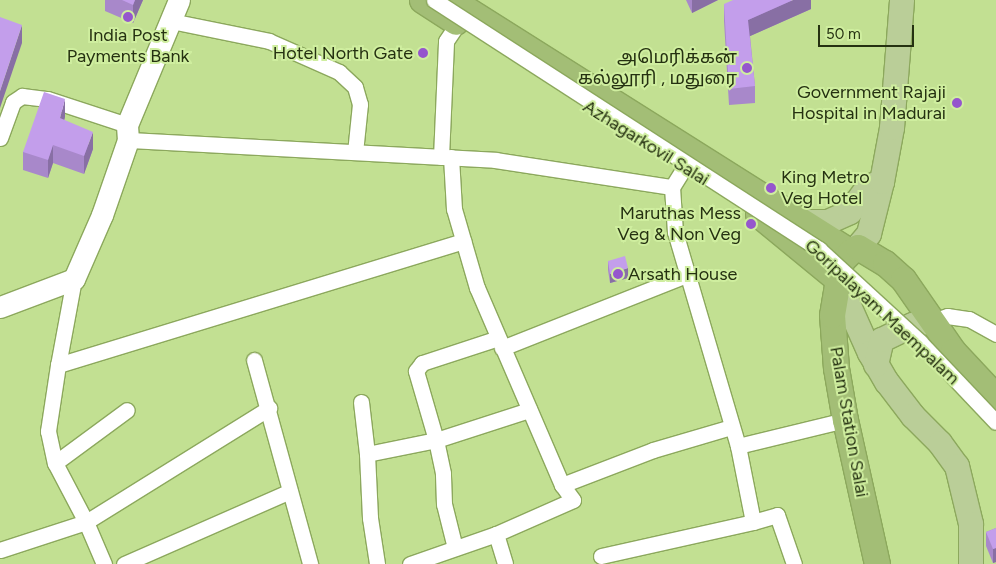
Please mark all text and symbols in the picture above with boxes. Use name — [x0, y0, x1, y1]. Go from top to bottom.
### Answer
marker: India Post Payments Bank — [122, 11, 134, 23]
scale bar — [821, 15, 917, 47]
place label: India Post Payments Bank — [67, 25, 189, 68]
text: 50 m — [826, 25, 861, 43]
place label: Hotel North Gate — [273, 42, 413, 64]
marker: Hotel North Gate — [417, 47, 429, 59]
place label: அமெரிக்கன் கல்லூரி , மதுரை — [578, 47, 737, 90]
marker: அமெரிக்கன் கல்லூரி , மதுரை — [741, 62, 753, 74]
place label: Government Rajaji Hospital in Madurai — [791, 82, 946, 125]
street label: Azhagarkovil Salai — [579, 96, 713, 190]
marker: Government Rajaji Hospital in Madurai — [950, 96, 964, 110]
place label: King Metro Veg Hotel — [781, 167, 870, 210]
marker: King Metro Veg Hotel — [765, 182, 777, 194]
place label: Maruthas Mess Veg & Non Veg — [617, 203, 741, 245]
marker: Maruthas Mess Veg & Non Veg — [745, 218, 757, 230]
street label: Goripalayam Maempalam — [800, 235, 964, 389]
place label: Arsath House — [628, 263, 737, 285]
marker: Arsath House — [612, 268, 624, 280]
street label: Palam Station Salai — [825, 345, 873, 499]

